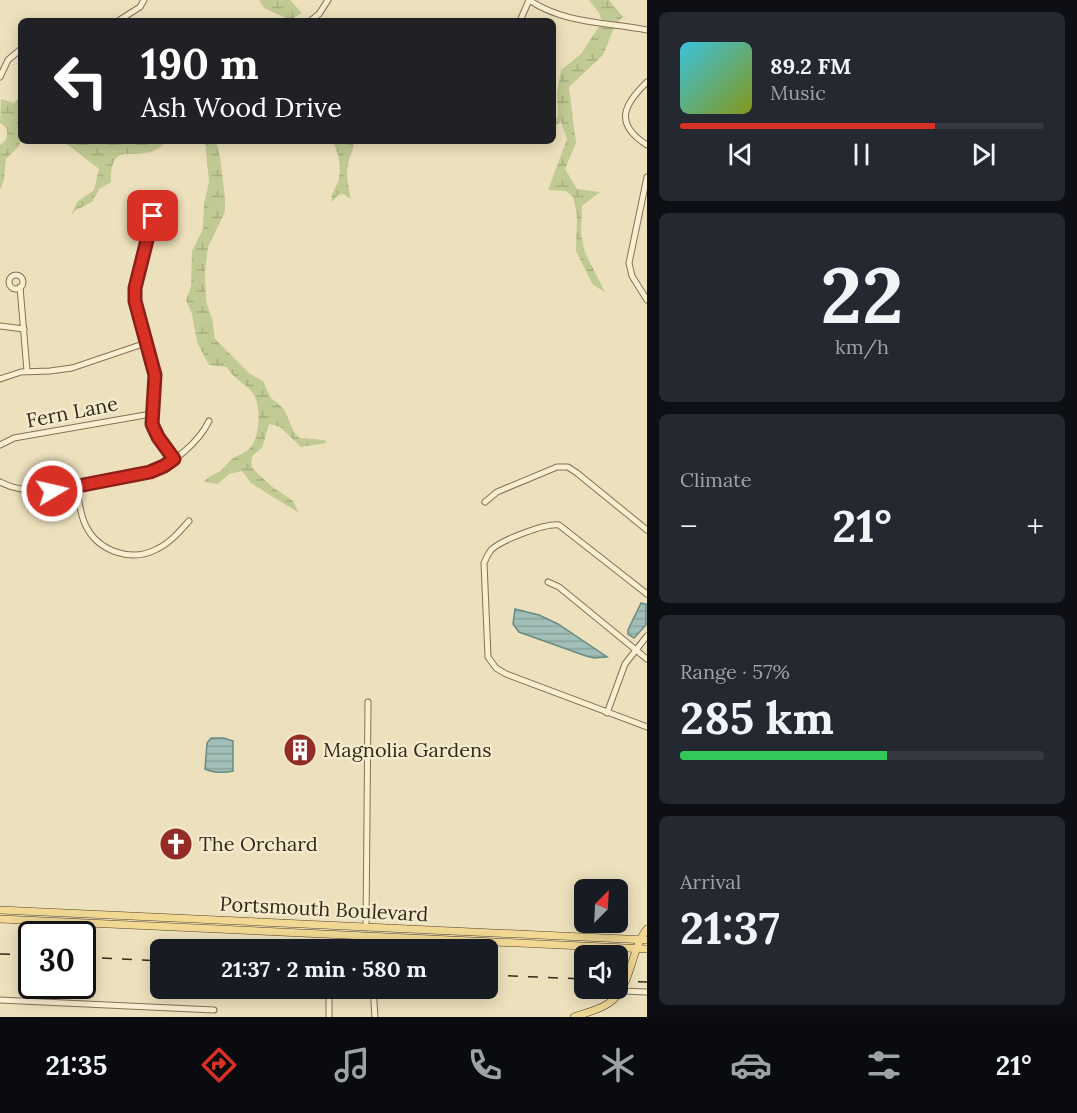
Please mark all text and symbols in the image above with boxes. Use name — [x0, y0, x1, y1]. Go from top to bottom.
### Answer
text: 190 m — [141, 37, 259, 91]
icon: left — [42, 42, 120, 120]
text: 89.2 FM — [770, 52, 852, 80]
text: Music — [770, 80, 826, 105]
text: Ash Wood Drive — [141, 90, 342, 124]
icon: previous — [724, 138, 757, 171]
icon: pause — [845, 138, 878, 171]
icon: next — [967, 138, 1000, 171]
pin — [127, 190, 178, 241]
icon: arrive — [136, 199, 169, 232]
text: 22 — [820, 245, 904, 344]
text: km/h — [835, 334, 889, 359]
street label: Fern Lane — [24, 390, 120, 433]
position arrow — [20, 459, 84, 523]
text: Climate — [680, 467, 752, 492]
text: 21° — [832, 497, 892, 554]
text: − — [680, 505, 698, 547]
text: + — [1026, 505, 1044, 547]
text: Range · 57% — [680, 659, 790, 684]
text: 285 km — [680, 689, 834, 746]
building icon: Magnolia Gardens — [282, 732, 318, 768]
place label: Magnolia Gardens — [323, 737, 491, 762]
church icon: The Orchard — [158, 826, 194, 862]
place label: The Orchard — [199, 831, 318, 856]
text: Arrival — [680, 869, 741, 894]
north arrow — [574, 879, 628, 933]
map controls — [574, 879, 628, 999]
street label: Portsmouth Boulevard — [219, 891, 429, 926]
text: 21:37 — [680, 899, 780, 956]
speed limit sign: 30 — [18, 921, 96, 999]
button: sound — [574, 945, 628, 999]
text: 21:37 · 2 min · 580 m — [221, 955, 427, 983]
icon: directions — [198, 1044, 240, 1086]
icon: music — [331, 1044, 373, 1086]
icon: phone — [464, 1044, 506, 1086]
icon: climate — [597, 1044, 639, 1086]
icon: car — [730, 1044, 772, 1086]
icon: filters — [863, 1044, 905, 1086]
text: 21:35 — [45, 1048, 107, 1082]
text: 21° — [996, 1048, 1032, 1082]

